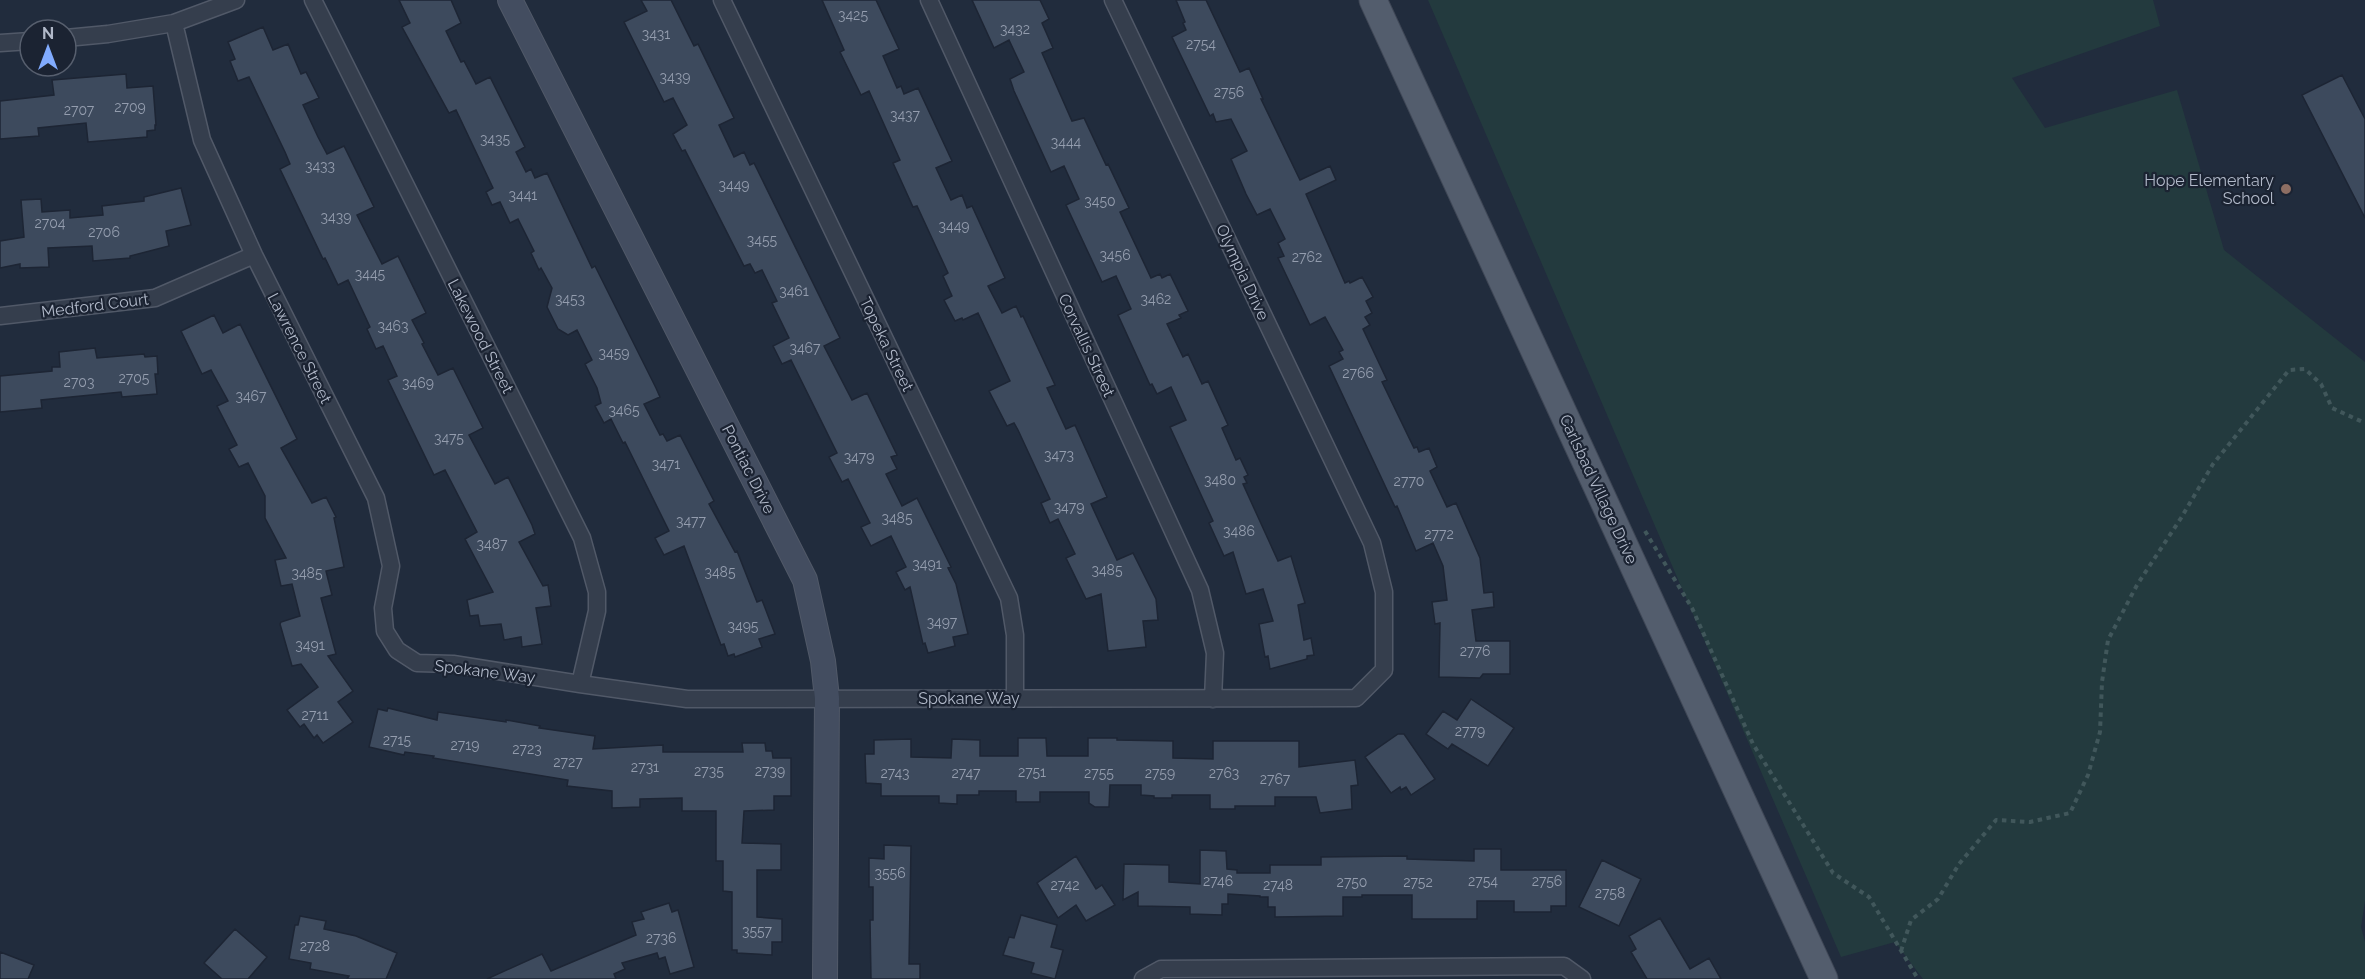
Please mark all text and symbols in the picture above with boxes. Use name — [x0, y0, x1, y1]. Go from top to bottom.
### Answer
house number: 3425 — [838, 7, 868, 23]
north arrow — [18, 18, 78, 78]
house number: 3432 — [1000, 21, 1030, 37]
text: N — [42, 24, 54, 43]
house number: 3431 — [642, 26, 670, 42]
house number: 2754 — [1186, 36, 1216, 52]
house number: 3439 — [660, 69, 690, 85]
house number: 2756 — [1214, 84, 1244, 100]
house number: 2709 — [114, 99, 146, 115]
house number: 2707 — [64, 102, 95, 118]
house number: 3437 — [890, 107, 921, 123]
house number: 3435 — [480, 131, 510, 147]
house number: 3444 — [1051, 134, 1082, 150]
house number: 3433 — [305, 158, 335, 174]
place label: Hope Elementary School — [2144, 171, 2275, 208]
house number: 3449 — [719, 177, 749, 193]
marker: Hope Elementary School — [2279, 182, 2293, 196]
house number: 3441 — [509, 187, 537, 203]
house number: 3450 — [1084, 193, 1116, 209]
house number: 3439 — [321, 209, 351, 225]
house number: 2704 — [35, 215, 66, 231]
house number: 3449 — [939, 218, 969, 234]
street label: Olympia Drive — [1212, 221, 1273, 323]
house number: 2706 — [88, 224, 120, 240]
house number: 3455 — [747, 232, 778, 248]
house number: 3456 — [1099, 247, 1131, 263]
house number: 2762 — [1292, 249, 1322, 265]
house number: 3445 — [355, 266, 386, 282]
street label: Lakewood Street — [444, 276, 518, 397]
house number: 3461 — [779, 283, 809, 299]
street label: Medford Court — [40, 289, 151, 322]
street label: Lawrence Street — [264, 290, 336, 407]
house number: 3453 — [555, 291, 585, 307]
street label: Corvallis Street — [1054, 291, 1119, 400]
house number: 3462 — [1141, 291, 1171, 307]
street label: Topeka Street — [856, 294, 918, 395]
house number: 3463 — [377, 318, 409, 334]
house number: 3467 — [789, 340, 821, 356]
house number: 3459 — [599, 345, 629, 361]
house number: 2766 — [1342, 365, 1374, 381]
house number: 2705 — [119, 370, 150, 386]
house number: 2703 — [64, 374, 94, 390]
house number: 3469 — [402, 375, 434, 391]
house number: 3467 — [235, 388, 267, 404]
house number: 3465 — [608, 402, 640, 418]
street label: Carlsbad Village Drive — [1556, 411, 1642, 567]
street label: Pontiac Drive — [718, 422, 779, 517]
house number: 3475 — [434, 430, 464, 446]
house number: 3473 — [1044, 447, 1074, 463]
house number: 3479 — [844, 449, 874, 465]
house number: 3471 — [652, 456, 680, 472]
house number: 3480 — [1204, 472, 1236, 488]
house number: 2770 — [1394, 473, 1424, 489]
house number: 3479 — [1054, 499, 1084, 515]
house number: 3485 — [881, 510, 913, 526]
house number: 3477 — [676, 513, 707, 529]
house number: 3486 — [1223, 523, 1255, 539]
house number: 2772 — [1424, 526, 1454, 542]
house number: 3487 — [477, 536, 508, 552]
house number: 3491 — [912, 556, 942, 572]
house number: 3485 — [1091, 562, 1123, 578]
house number: 3485 — [704, 564, 736, 580]
house number: 3485 — [291, 565, 323, 581]
house number: 3497 — [927, 614, 958, 630]
house number: 3495 — [728, 618, 759, 634]
house number: 3491 — [295, 637, 325, 653]
house number: 2776 — [1460, 643, 1490, 659]
street label: Spokane Way — [433, 656, 537, 687]
street label: Spokane Way — [918, 689, 1020, 708]
house number: 2711 — [302, 707, 328, 723]
house number: 2779 — [1455, 723, 1485, 739]
house number: 2715 — [383, 732, 412, 748]
house number: 2719 — [451, 737, 479, 753]
house number: 2723 — [512, 741, 542, 757]
house number: 2727 — [553, 754, 583, 770]
house number: 2731 — [631, 759, 659, 775]
house number: 2735 — [694, 763, 724, 779]
house number: 2739 — [755, 763, 785, 779]
house number: 2751 — [1018, 764, 1046, 780]
house number: 2743 — [880, 765, 910, 781]
house number: 2747 — [951, 765, 981, 781]
house number: 2755 — [1084, 765, 1114, 781]
house number: 2759 — [1145, 765, 1175, 781]
house number: 2763 — [1209, 765, 1239, 781]
house number: 2767 — [1260, 771, 1291, 787]
house number: 3556 — [874, 865, 906, 881]
house number: 2746 — [1203, 873, 1233, 889]
house number: 2754 — [1468, 873, 1498, 889]
house number: 2756 — [1532, 873, 1562, 889]
house number: 2750 — [1337, 874, 1367, 890]
house number: 2752 — [1403, 874, 1433, 890]
house number: 2742 — [1050, 877, 1080, 893]
house number: 2748 — [1263, 877, 1293, 893]
house number: 2758 — [1595, 885, 1625, 901]
house number: 3557 — [742, 923, 773, 939]
house number: 2736 — [646, 930, 676, 946]
house number: 2728 — [300, 938, 330, 954]

